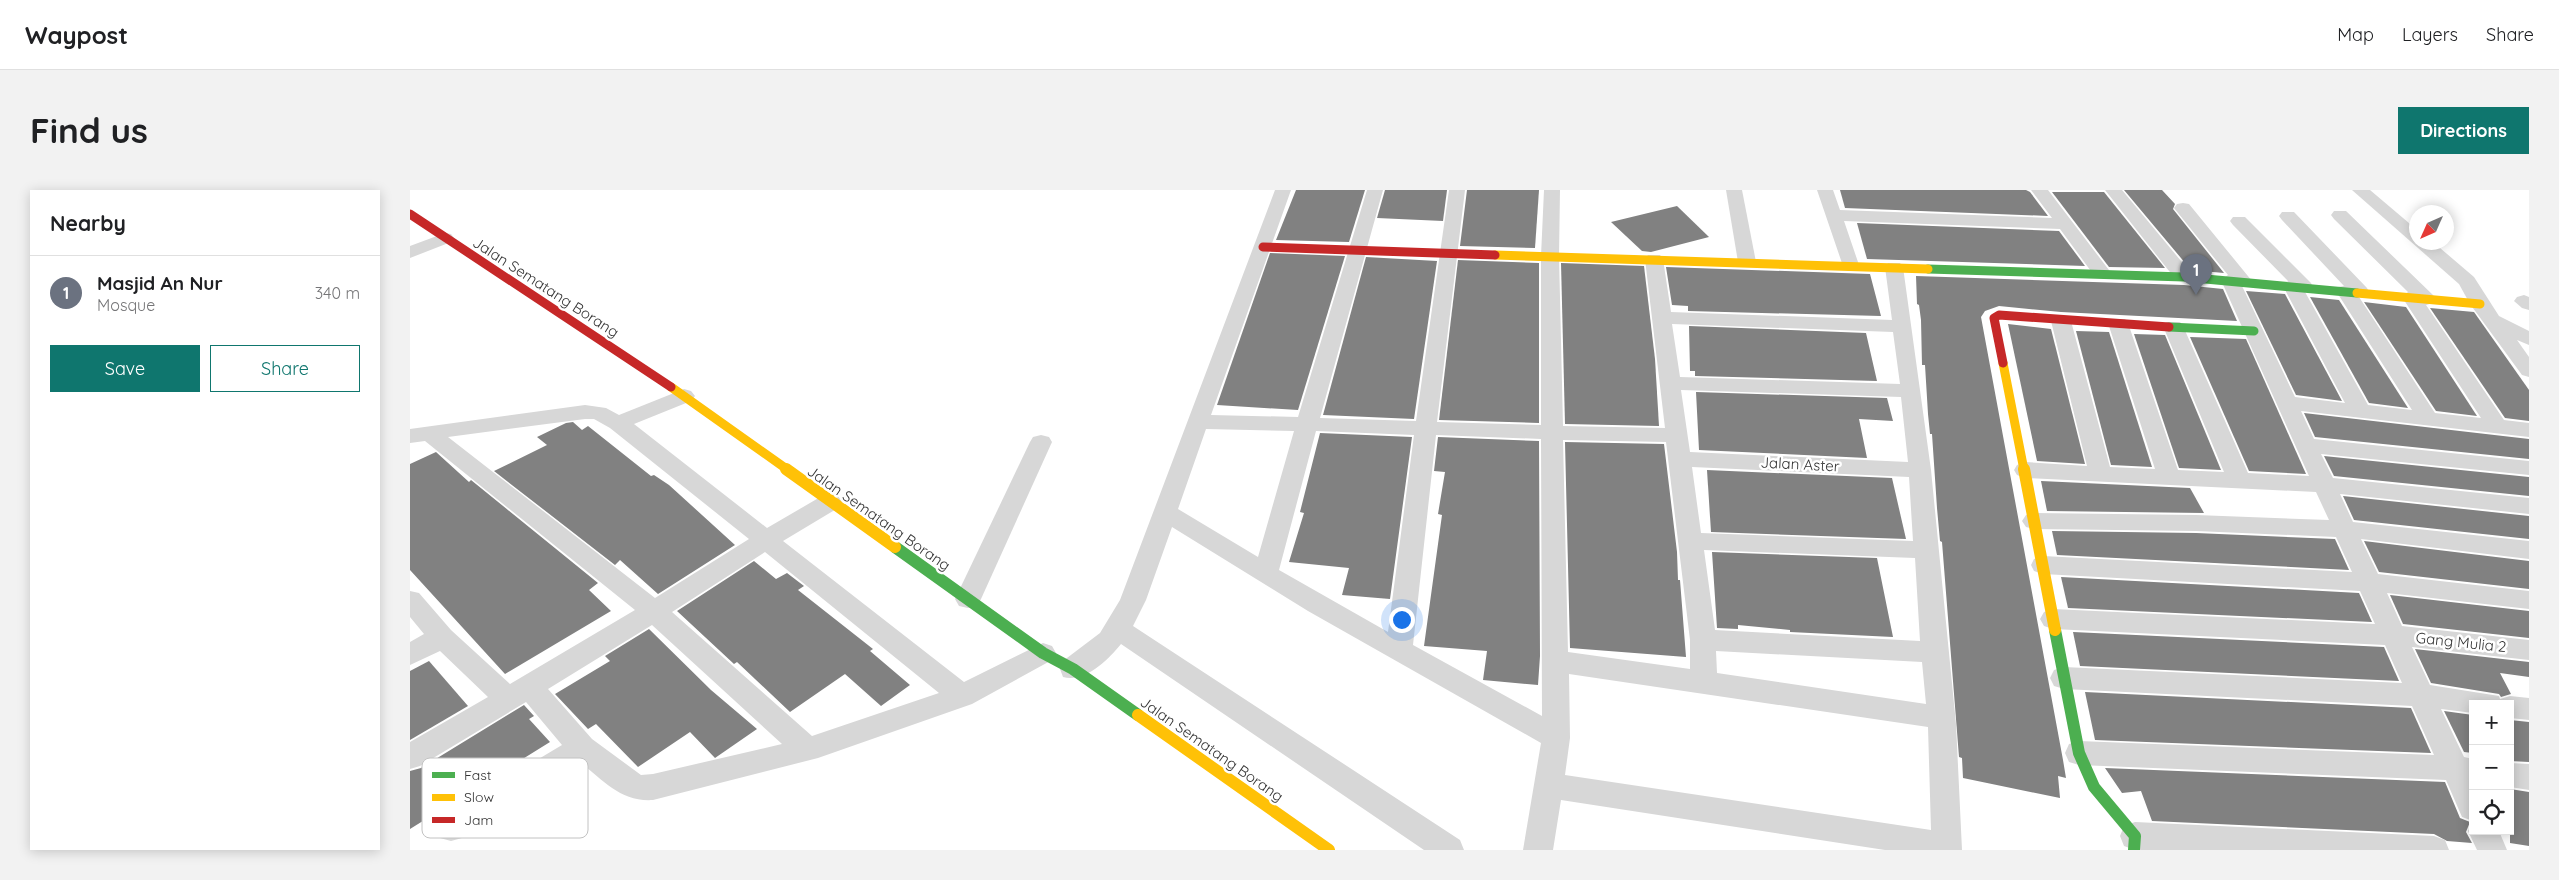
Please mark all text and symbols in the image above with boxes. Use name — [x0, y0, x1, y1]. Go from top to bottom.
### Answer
text: Waypost — [25, 20, 128, 50]
text: Map — [2337, 23, 2374, 46]
text: Layers — [2402, 23, 2458, 46]
text: Share — [2486, 23, 2534, 46]
button: Directions — [2398, 107, 2529, 154]
text: Find us — [30, 108, 148, 152]
north arrow — [2409, 205, 2454, 250]
text: Nearby — [50, 210, 126, 236]
street label: Jalan Sematang Borang — [469, 233, 623, 341]
pin: 1 — [2180, 254, 2212, 295]
text: Masjid An Nur — [97, 271, 223, 295]
text: 1 — [63, 283, 69, 303]
text: 340 m — [315, 283, 360, 303]
text: Mosque — [97, 295, 155, 315]
button: Save — [50, 345, 200, 392]
button: Share — [210, 345, 360, 392]
street label: Jalan Aster — [1760, 452, 1840, 476]
street label: Jalan Sematang Borang — [804, 461, 954, 575]
your location — [1389, 607, 1415, 633]
street label: Gang Mulia 2 — [2415, 628, 2507, 656]
street label: Jalan Sematang Borang — [1137, 692, 1287, 806]
map controls — [2469, 700, 2514, 835]
button: + — [2469, 700, 2514, 745]
button: − — [2469, 745, 2514, 790]
legend — [422, 758, 588, 838]
text: Fast — [464, 766, 492, 784]
text: Slow — [464, 788, 494, 806]
button: locate — [2469, 790, 2514, 835]
text: Jam — [464, 811, 493, 829]

